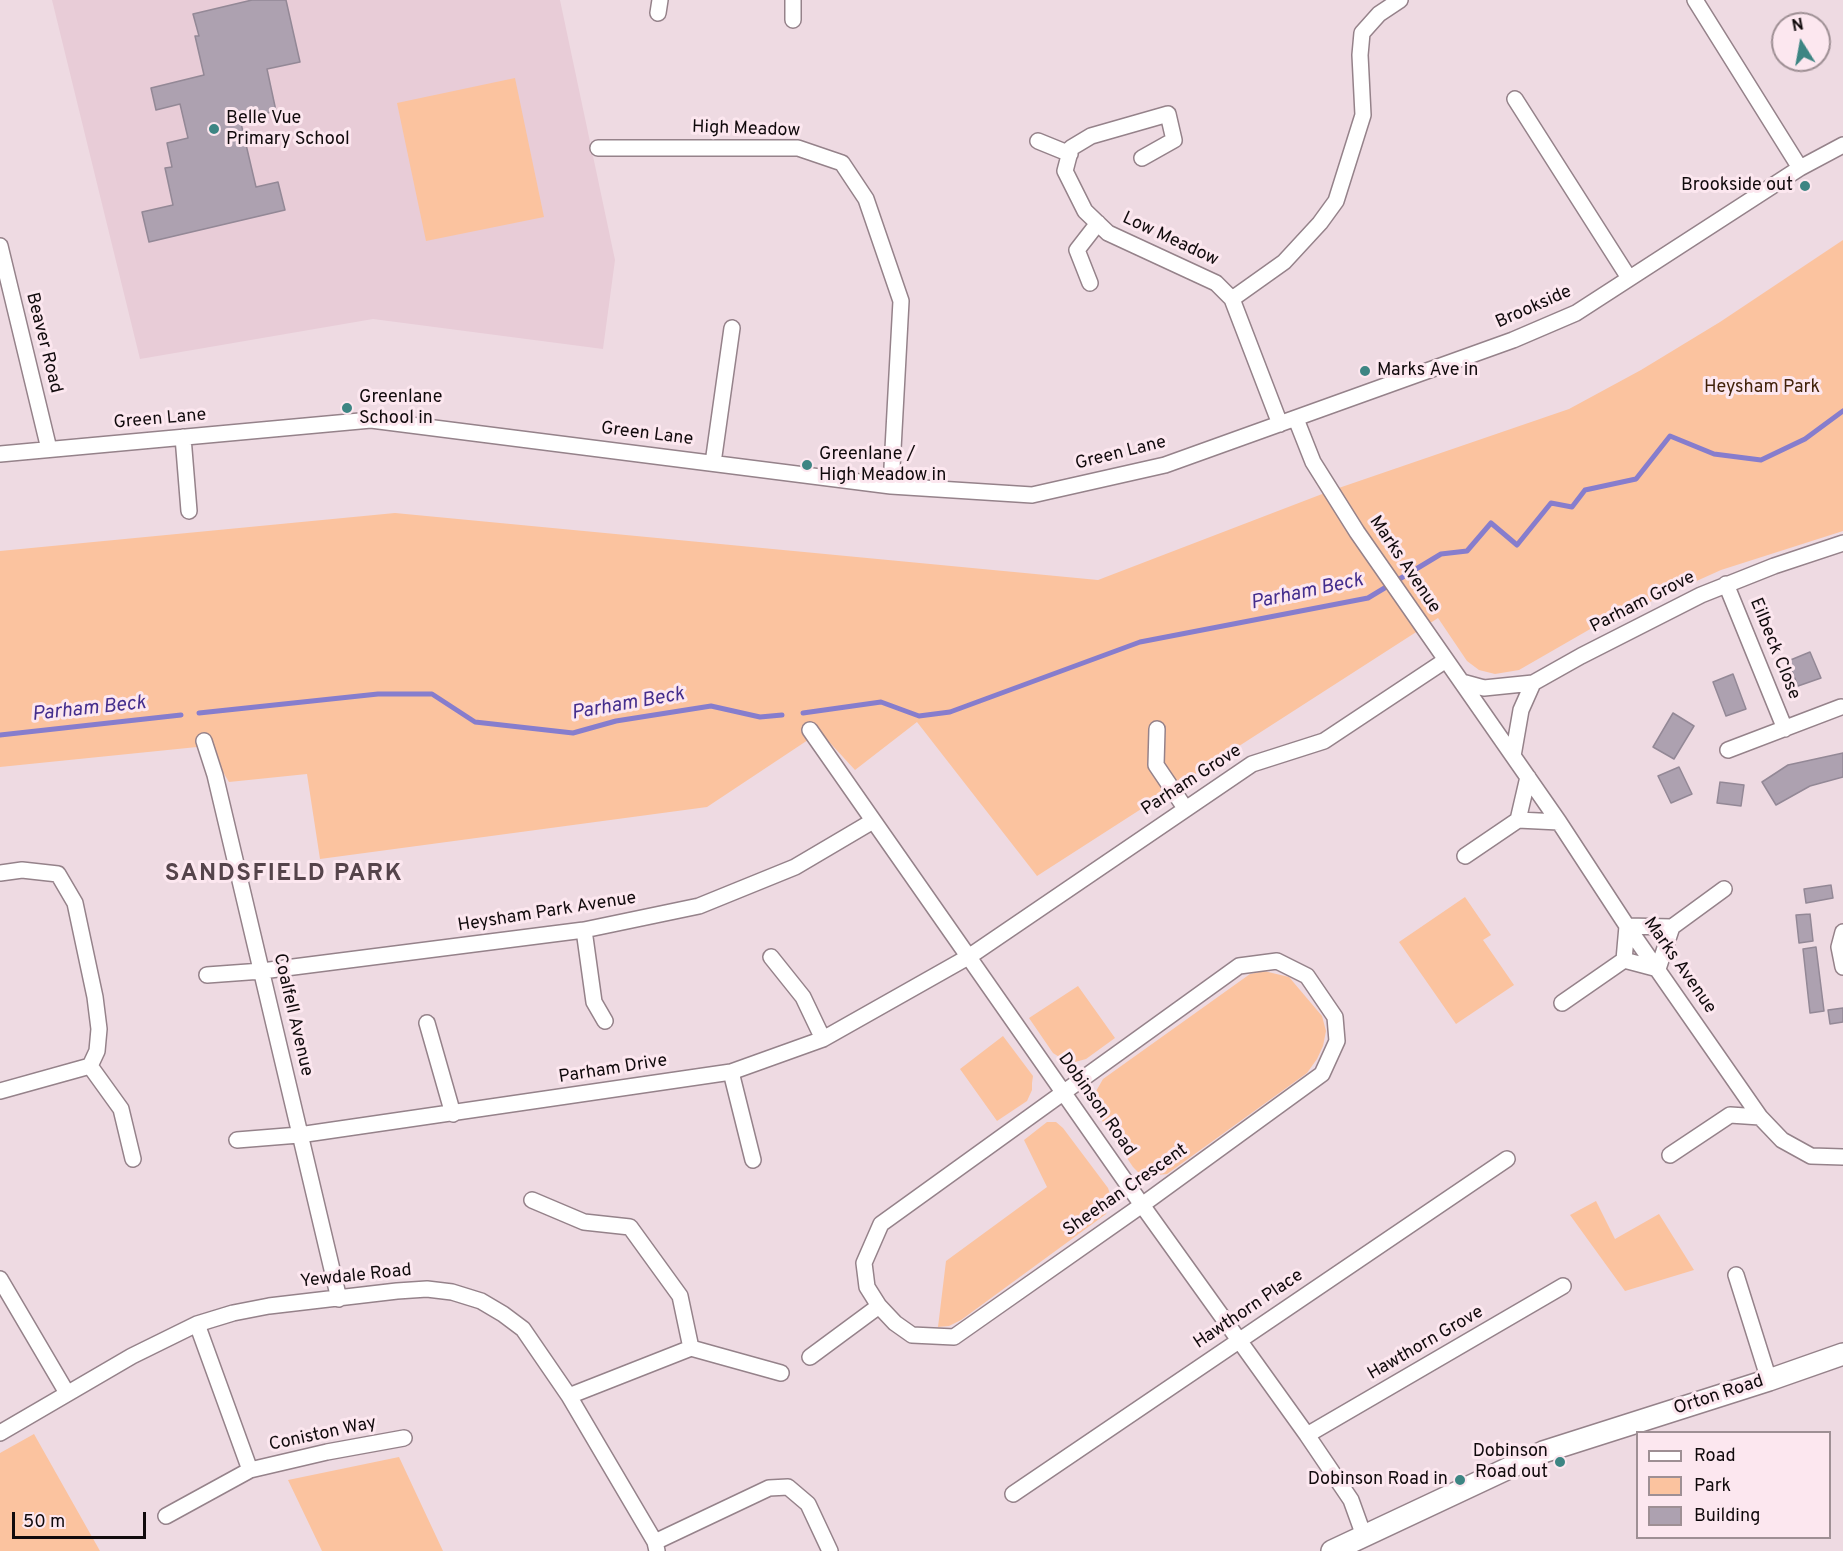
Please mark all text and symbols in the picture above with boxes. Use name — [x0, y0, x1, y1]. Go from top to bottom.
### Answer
north arrow — [1771, 12, 1831, 72]
text: N — [1790, 15, 1805, 37]
place label: Belle Vue Primary School — [226, 108, 350, 150]
street label: High Meadow — [691, 117, 801, 143]
marker: Belle Vue Primary School — [207, 122, 221, 136]
place label: Brookside out — [1681, 175, 1793, 197]
marker: Brookside out — [1798, 179, 1812, 193]
street label: Low Meadow — [1118, 208, 1222, 272]
street label: Brookside — [1493, 282, 1575, 334]
street label: Beaver Road — [20, 290, 66, 396]
place label: Marks Ave in — [1377, 360, 1478, 382]
marker: Marks Ave in — [1358, 364, 1372, 378]
park label: Heysham Park — [1704, 377, 1820, 399]
place label: Greenlane School in — [359, 387, 442, 430]
marker: Greenlane School in — [340, 401, 354, 415]
street label: Green Lane — [113, 405, 207, 435]
street label: Green Lane — [600, 419, 694, 451]
street label: Green Lane — [1073, 432, 1169, 476]
place label: Greenlane / High Meadow in — [819, 444, 946, 486]
marker: Greenlane / High Meadow in — [800, 458, 814, 472]
street label: Marks Avenue — [1364, 512, 1444, 618]
street label: Parham Grove — [1587, 567, 1699, 639]
water label: Parham Beck — [1249, 569, 1365, 617]
street label: Eilbeck Close — [1744, 595, 1804, 703]
water label: Parham Beck — [570, 683, 686, 727]
water label: Parham Beck — [31, 692, 147, 728]
street label: Parham Grove — [1138, 741, 1246, 821]
district label: SANDSFIELD PARK — [165, 861, 403, 889]
street label: Heysham Park Avenue — [456, 888, 638, 938]
street label: Marks Avenue — [1638, 914, 1720, 1018]
street label: Coalfell Avenue — [267, 952, 317, 1078]
street label: Dobinson Road — [1052, 1049, 1140, 1161]
street label: Parham Drive — [557, 1051, 669, 1089]
street label: Sheehan Crescent — [1060, 1140, 1192, 1242]
street label: Yewdale Road — [299, 1260, 413, 1294]
street label: Hawthorn Place — [1190, 1266, 1308, 1354]
street label: Hawthorn Grove — [1364, 1302, 1488, 1386]
street label: Orton Road — [1671, 1371, 1767, 1421]
street label: Coniston Way — [267, 1413, 379, 1457]
legend — [1636, 1431, 1831, 1539]
place label: Dobinson Road out — [1473, 1441, 1548, 1484]
text: Road — [1694, 1445, 1736, 1468]
marker: Dobinson Road out — [1553, 1455, 1567, 1469]
place label: Dobinson Road in — [1308, 1469, 1448, 1491]
marker: Dobinson Road in — [1453, 1473, 1467, 1487]
text: Park — [1694, 1475, 1731, 1498]
scale bar — [15, 1500, 148, 1538]
text: Building — [1694, 1505, 1760, 1528]
text: 50 m — [23, 1511, 65, 1534]

